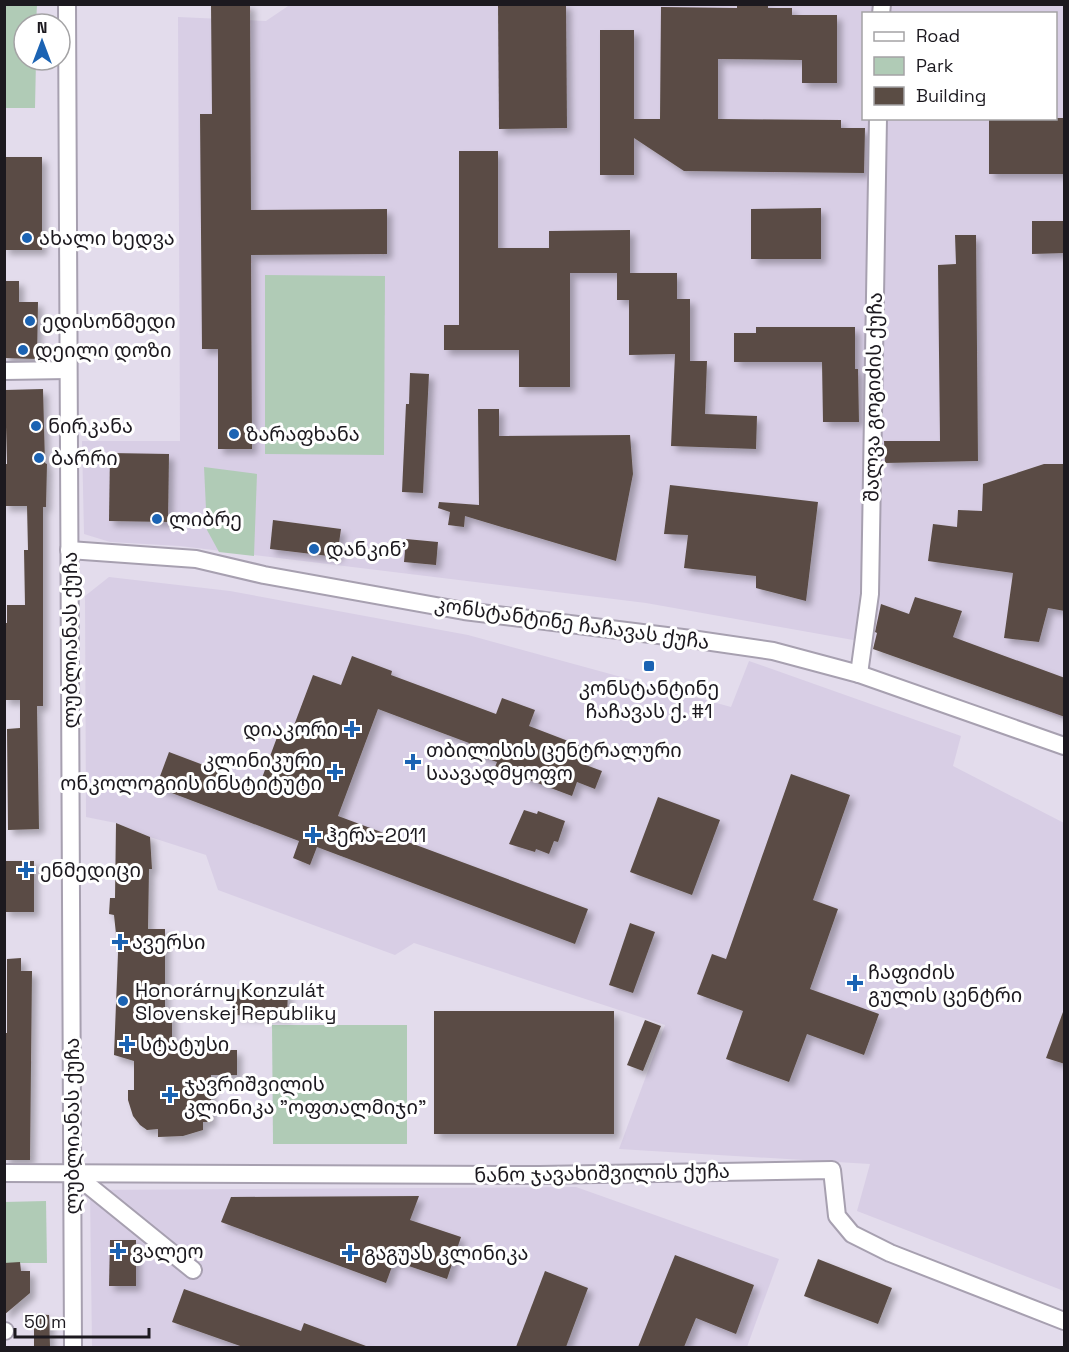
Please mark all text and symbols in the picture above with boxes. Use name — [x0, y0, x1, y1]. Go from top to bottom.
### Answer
north arrow — [12, 12, 72, 72]
legend — [862, 12, 1057, 120]
text: N — [37, 17, 47, 38]
text: Road — [916, 24, 960, 47]
text: Park — [916, 54, 954, 77]
text: Building — [916, 84, 986, 107]
place label: ახალი ხედვა — [39, 225, 175, 251]
marker: ახალი ხედვა — [20, 231, 34, 245]
street label: შალვა გოგიძის ქუჩა — [858, 292, 888, 502]
place label: ედისონმედი — [42, 308, 176, 334]
marker: ედისონმედი — [23, 314, 37, 328]
place label: დეილი დოზი — [35, 337, 171, 363]
marker: დეილი დოზი — [16, 343, 30, 357]
place label: ნირკანა — [48, 413, 133, 439]
marker: ნირკანა — [29, 419, 43, 433]
place label: ზარაფხანა — [246, 421, 360, 447]
marker: ზარაფხანა — [227, 427, 241, 441]
place label: ბარრი — [51, 445, 118, 471]
marker: ბარრი — [32, 451, 46, 465]
place label: ლიბრე — [169, 506, 242, 532]
marker: ლიბრე — [150, 512, 164, 526]
place label: დანკინ' — [326, 536, 407, 562]
marker: დანკინ' — [307, 542, 321, 556]
street label: ლუბლიანას ქუჩა — [57, 551, 83, 729]
street label: კონსტანტინე ჩაჩავას ქუჩა — [433, 591, 711, 655]
marker: კონსტანტინე ჩაჩავას ქ. #1 — [642, 659, 656, 673]
place label: კონსტანტინე ჩაჩავას ქ. #1 — [579, 675, 719, 724]
place label: დიაკორი — [243, 716, 338, 742]
marker: დიაკორი — [343, 720, 361, 738]
place label: თბილისის ცენტრალური საავადმყოფო — [426, 737, 682, 786]
place label: კლინიკური ონკოლოგიის ინსტიტუტი — [60, 747, 322, 796]
marker: თბილისის ცენტრალური საავადმყოფო — [404, 753, 422, 771]
marker: კლინიკური ონკოლოგიის ინსტიტუტი — [326, 763, 344, 781]
place label: ჰერა-2011 — [326, 822, 426, 848]
marker: ჰერა-2011 — [304, 826, 322, 844]
place label: ენმედიცი — [40, 857, 141, 883]
marker: ენმედიცი — [17, 861, 35, 879]
place label: ავერსი — [132, 929, 206, 955]
marker: ავერსი — [113, 935, 127, 949]
place label: ჩაფიძის გულის ცენტრი — [868, 959, 1022, 1008]
marker: ჩაფიძის გულის ცენტრი — [846, 974, 864, 992]
place label: Honorárny Konzulát Slovenskej Republiky — [135, 977, 337, 1026]
marker: Honorárny Konzulát Slovenskej Republiky — [116, 994, 130, 1008]
place label: სტატუსი — [140, 1031, 229, 1057]
marker: სტატუსი — [118, 1035, 136, 1053]
street label: ლუბლიანას ქუჩა — [59, 1037, 85, 1215]
place label: ჯავრიშვილის კლინიკა "ოფთალმიჯი" — [184, 1071, 426, 1120]
marker: ჯავრიშვილის კლინიკა "ოფთალმიჯი" — [161, 1086, 179, 1104]
street label: ნანო ჯავახიშვილის ქუჩა — [474, 1158, 730, 1188]
place label: ვალეო — [132, 1238, 204, 1264]
place label: გაგუას კლინიკა — [364, 1240, 529, 1266]
marker: ვალეო — [109, 1242, 127, 1260]
marker: გაგუას კლინიკა — [341, 1244, 359, 1262]
scale bar — [15, 1301, 148, 1339]
text: 50 m — [24, 1310, 66, 1333]

